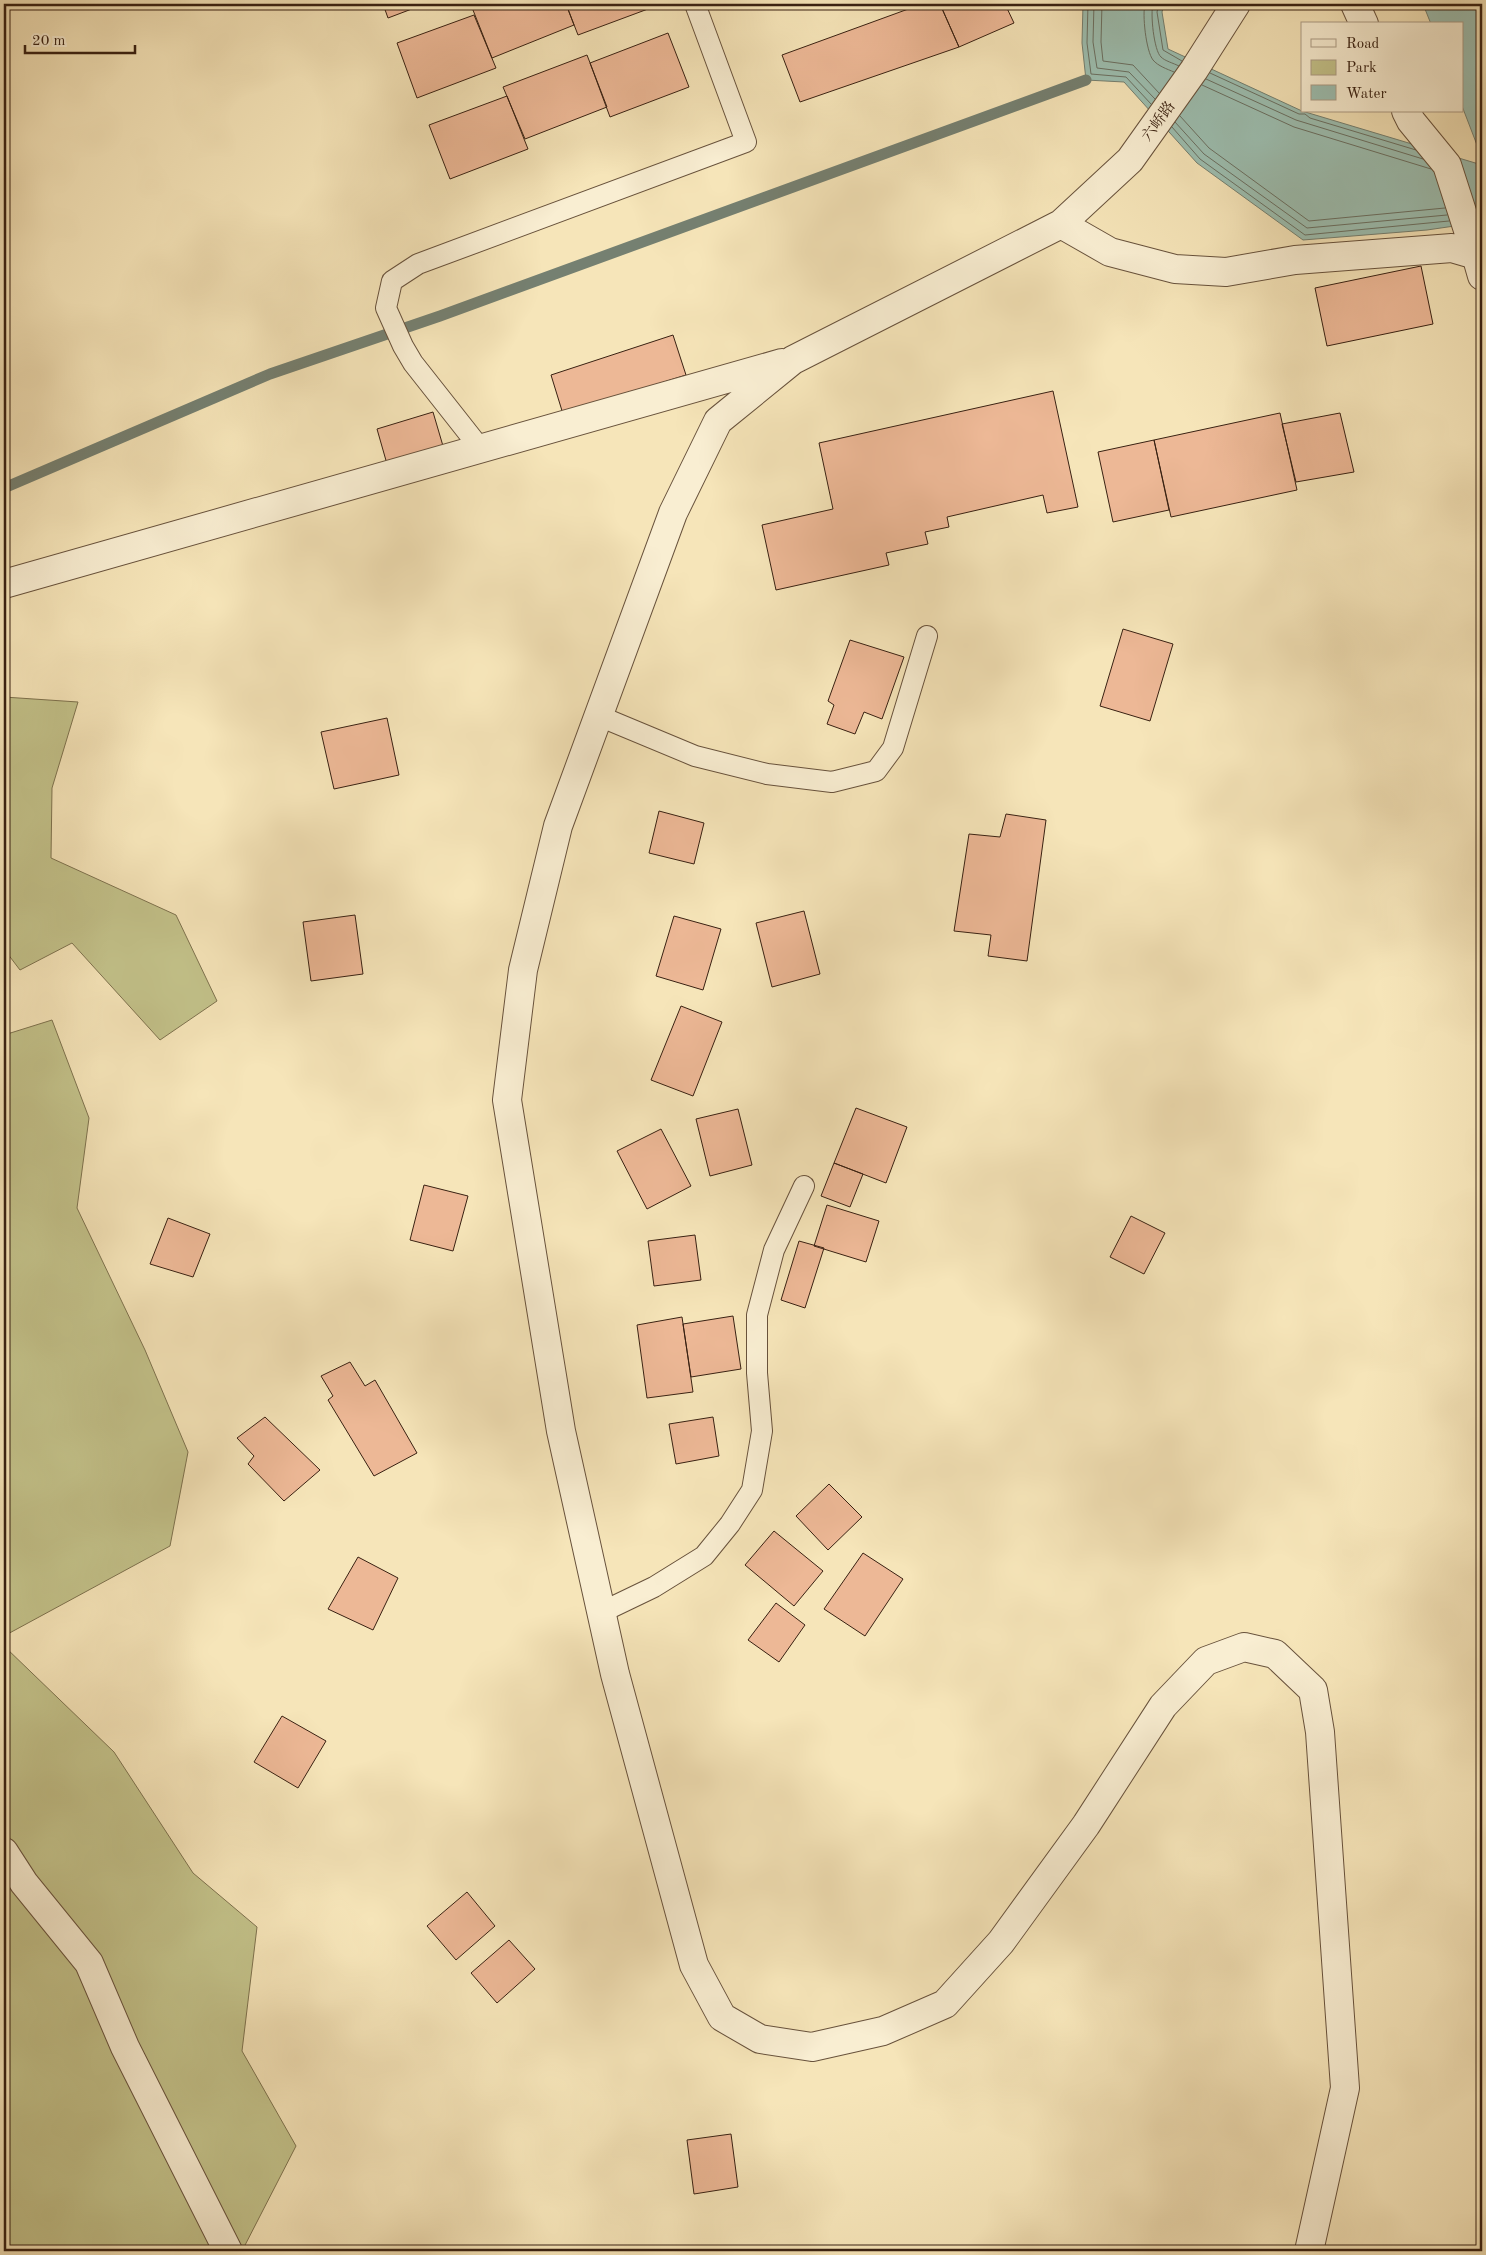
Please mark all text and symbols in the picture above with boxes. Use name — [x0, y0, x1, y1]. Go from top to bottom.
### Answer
scale bar — [25, 22, 135, 54]
legend — [1301, 22, 1464, 112]
text: 20 m — [32, 34, 66, 49]
text: Road — [1346, 37, 1380, 52]
text: Park — [1346, 61, 1377, 76]
text: Water — [1346, 87, 1387, 102]
street label: 六峤路 — [1138, 98, 1179, 144]

